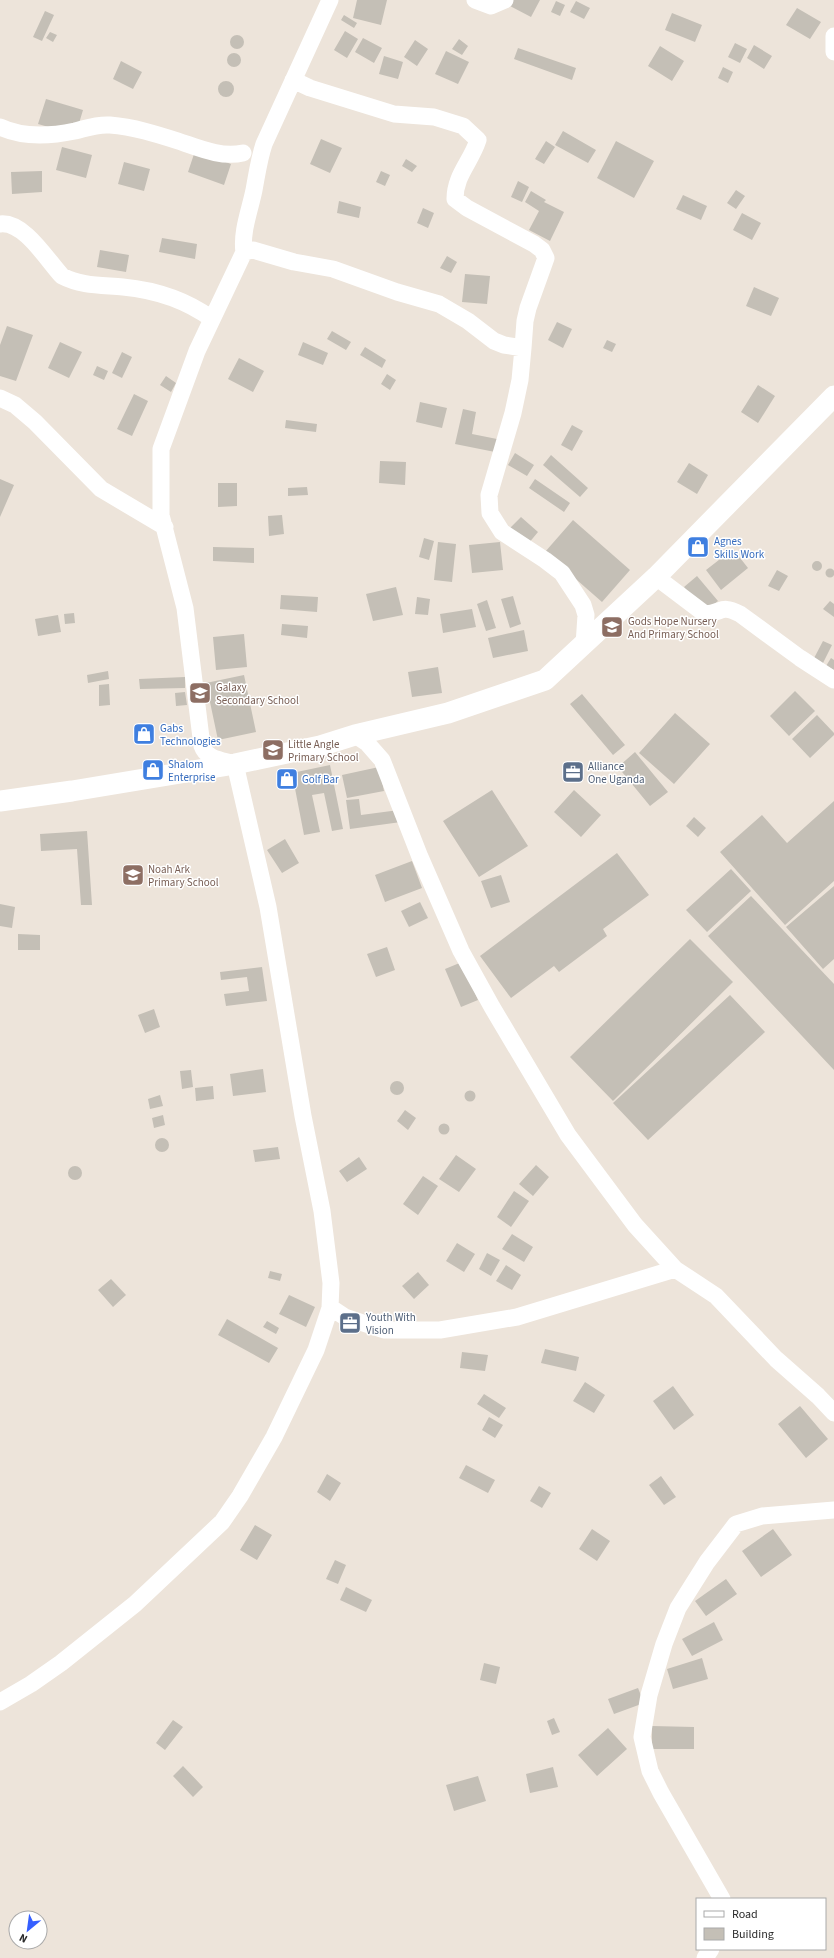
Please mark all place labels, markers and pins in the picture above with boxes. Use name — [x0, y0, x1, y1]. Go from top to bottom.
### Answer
shop icon: Agnes Skills Work — [685, 534, 711, 560]
place label: Agnes Skills Work — [714, 534, 765, 562]
school or university icon: Gods Hope Nursery And Primary School — [599, 614, 625, 640]
place label: Gods Hope Nursery And Primary School — [628, 614, 719, 642]
school or university icon: Galaxy Secondary School — [187, 680, 213, 706]
place label: Galaxy Secondary School — [216, 680, 299, 708]
shop icon: Gabs Technologies — [131, 721, 157, 747]
place label: Gabs Technologies — [160, 721, 221, 749]
school or university icon: Little Angle Primary School — [260, 737, 286, 763]
place label: Little Angle Primary School — [288, 737, 359, 765]
shop icon: Shalom Enterprise — [140, 757, 166, 783]
place label: Shalom Enterprise — [168, 757, 216, 785]
office icon: Alliance One Uganda — [560, 759, 586, 785]
place label: Alliance One Uganda — [588, 759, 645, 787]
shop icon: Golf Bar — [274, 766, 300, 792]
place label: Golf Bar — [302, 772, 339, 787]
school or university icon: Noah Ark Primary School — [120, 862, 146, 888]
place label: Noah Ark Primary School — [148, 862, 219, 890]
office icon: Youth With Vision — [337, 1310, 363, 1336]
place label: Youth With Vision — [365, 1310, 416, 1338]

